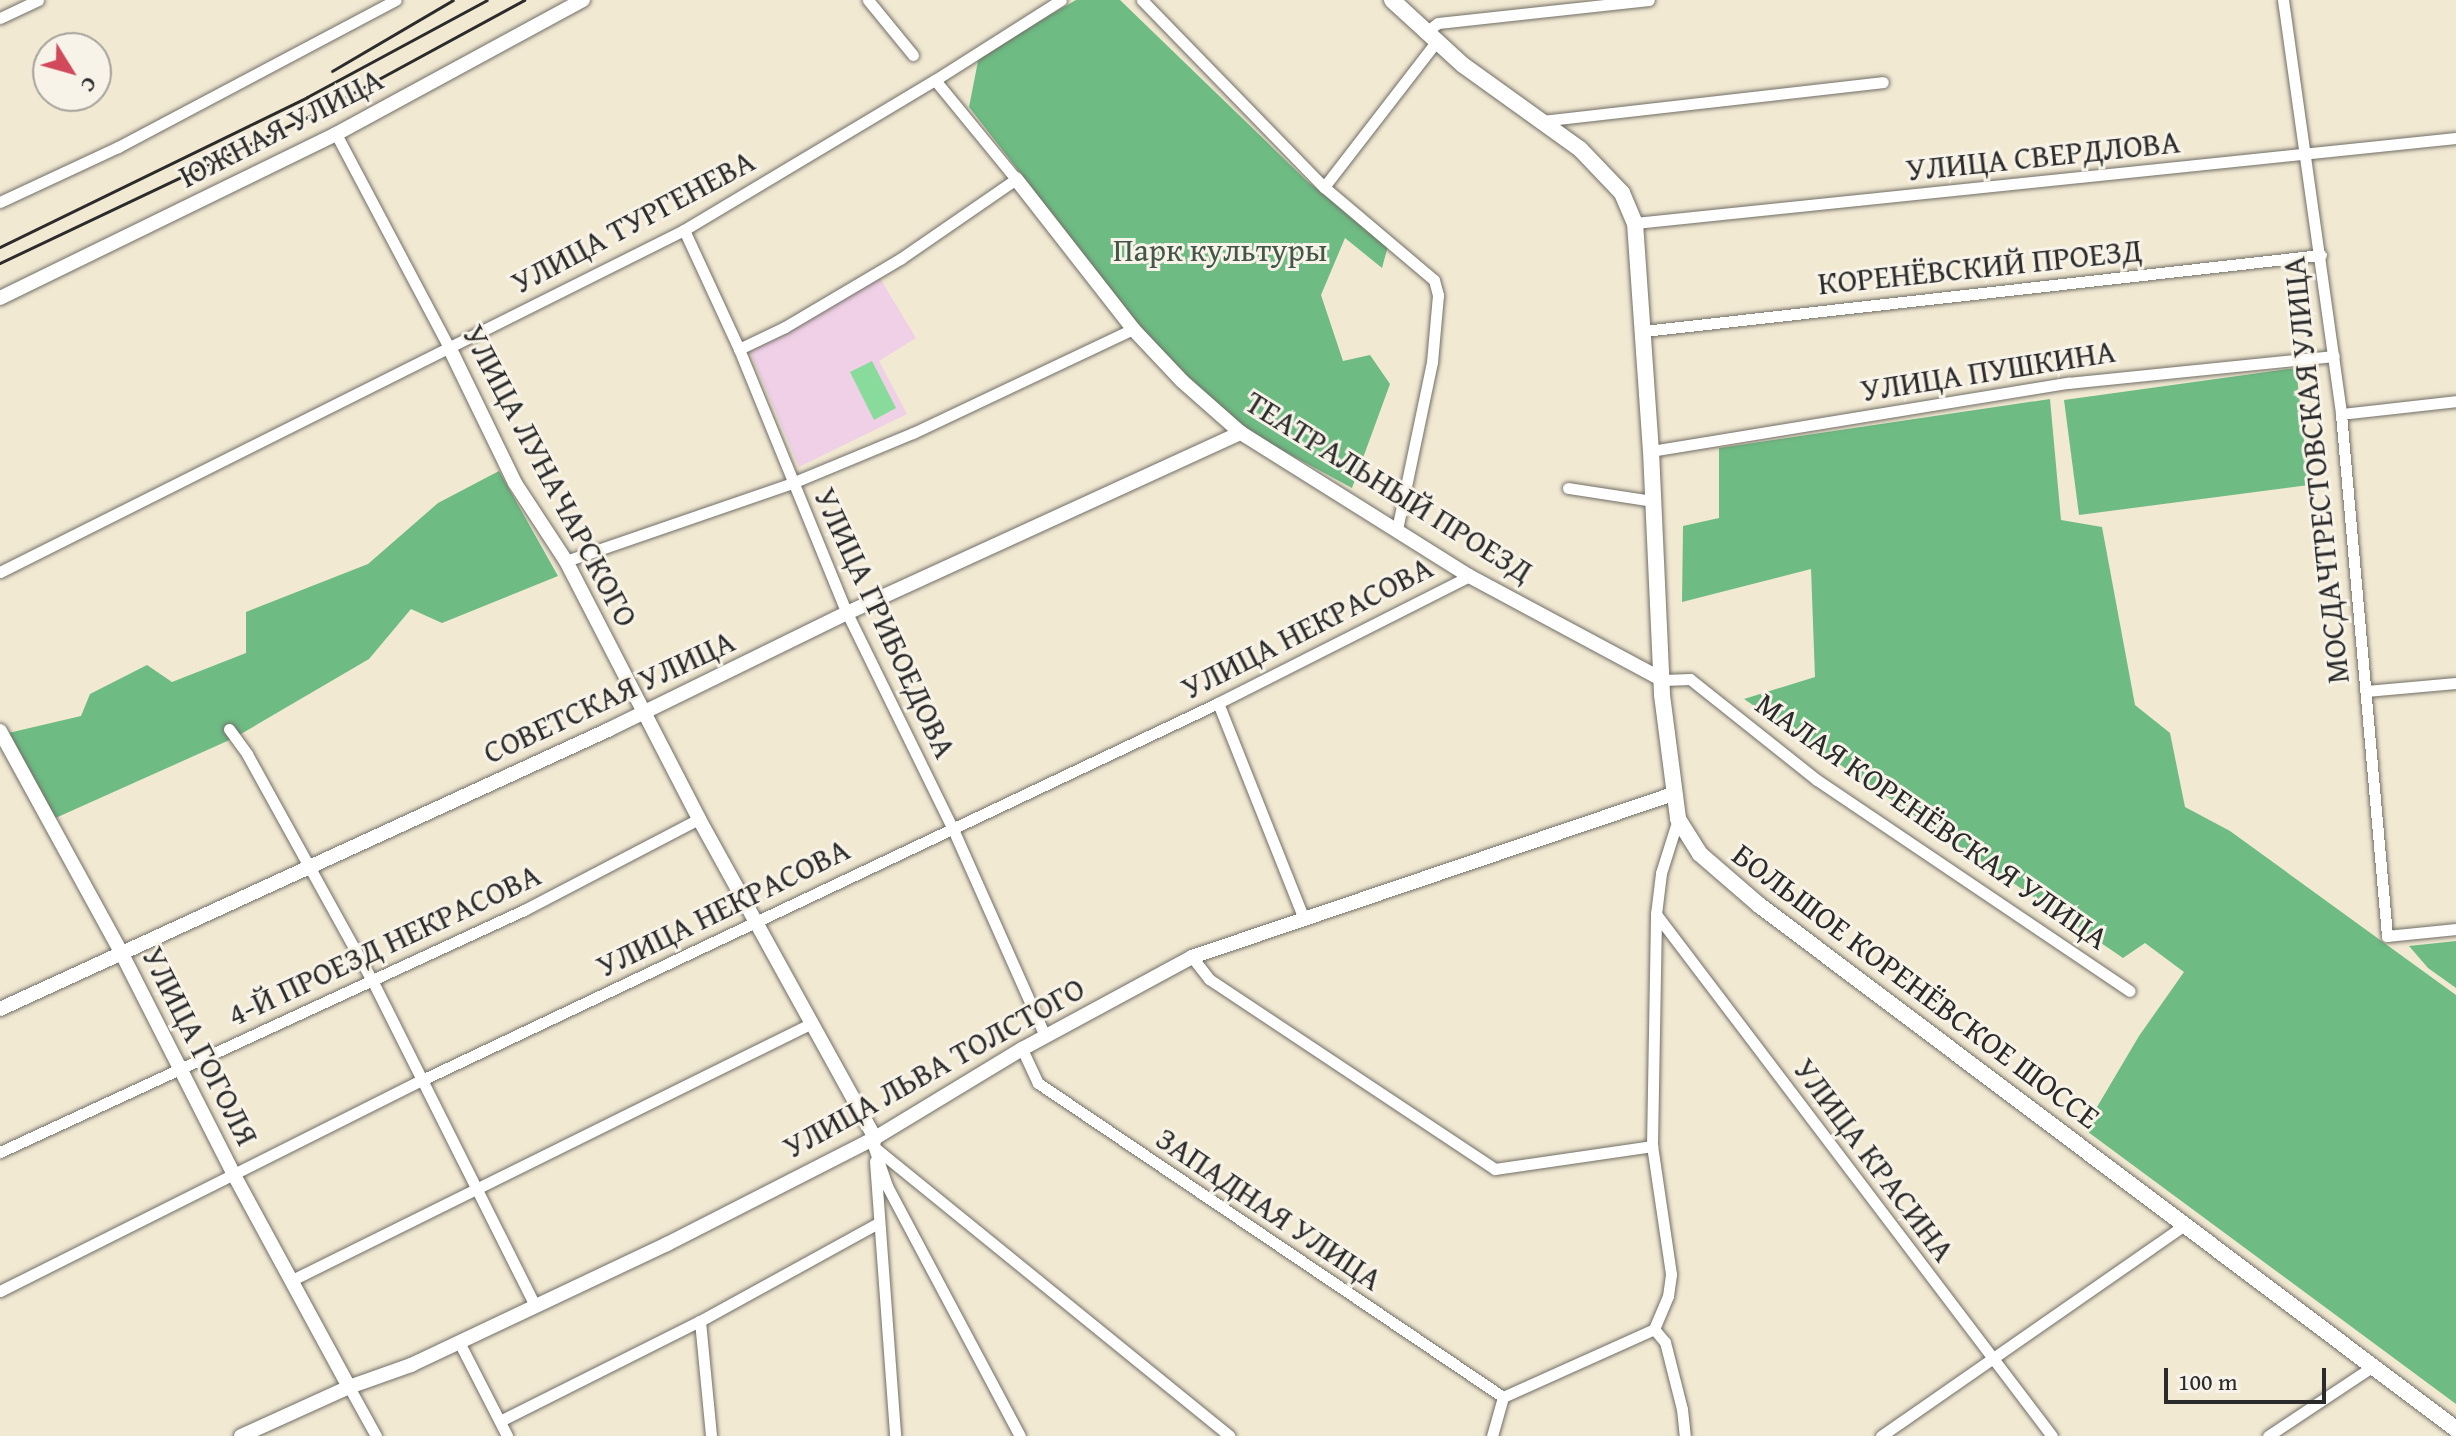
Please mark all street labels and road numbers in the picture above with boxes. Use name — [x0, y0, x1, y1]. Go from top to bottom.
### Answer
street label: ЮЖНАЯ УЛИЦА — [173, 60, 389, 196]
street label: УЛИЦА СВЕРДЛОВА — [1904, 123, 2182, 189]
street label: УЛИЦА ТУРГЕНЕВА — [505, 142, 761, 302]
street label: КОРЕНЁВСКИЙ ПРОЕЗД — [1816, 231, 2144, 303]
street label: МОСДАЧТРЕСТОВСКАЯ УЛИЦА — [2274, 255, 2358, 685]
street label: УЛИЦА ЛУНАЧАРСКОГО — [454, 318, 646, 634]
street label: УЛИЦА ПУШКИНА — [1858, 332, 2118, 410]
street label: ТЕАТРАЛЬНЫЙ ПРОЕЗД — [1238, 383, 1540, 591]
street label: УЛИЦА ГРИБОЕДОВА — [805, 482, 965, 764]
street label: УЛИЦА НЕКРАСОВА — [1175, 548, 1439, 708]
street label: СОВЕТСКАЯ УЛИЦА — [477, 622, 741, 772]
street label: МАЛАЯ КОРЕНЁВСКАЯ УЛИЦА — [1748, 684, 2116, 958]
street label: УЛИЦА НЕКРАСОВА — [590, 830, 856, 986]
street label: БОЛЬШОЕ КОРЕНЁВСКОЕ ШОССЕ — [1725, 835, 2107, 1137]
street label: 4-Й ПРОЕЗД НЕКРАСОВА — [222, 856, 546, 1034]
street label: УЛИЦА ГОГОЛЯ — [134, 940, 266, 1152]
street label: УЛИЦА ЛЬВА ТОЛСТОГО — [777, 969, 1091, 1167]
street label: УЛИЦА КРАСИНА — [1785, 1051, 1963, 1269]
street label: ЗАПАДНАЯ УЛИЦА — [1149, 1119, 1389, 1299]

